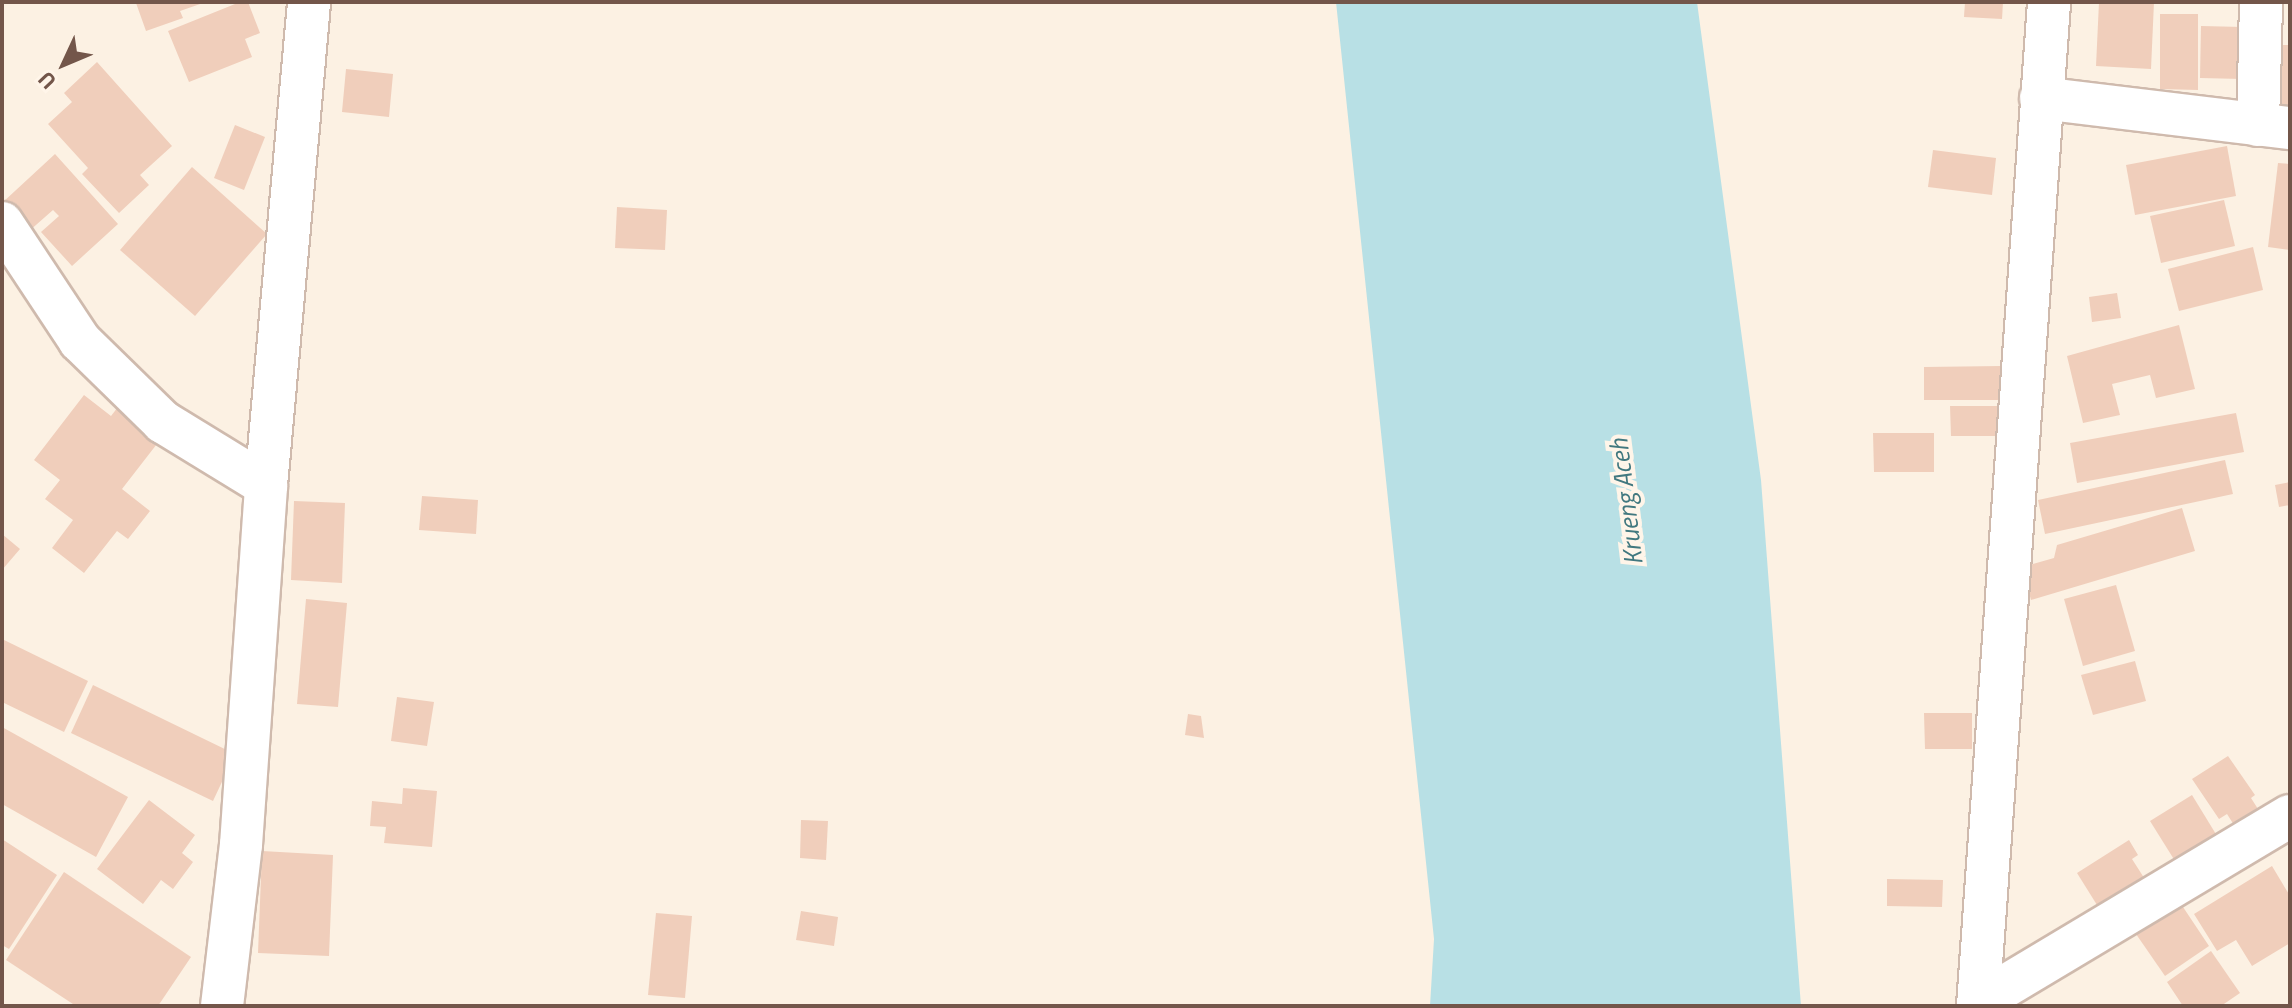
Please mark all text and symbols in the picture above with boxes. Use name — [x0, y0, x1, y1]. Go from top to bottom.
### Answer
north arrow — [24, 24, 104, 104]
text: U — [30, 64, 64, 98]
water label: Krueng Aceh — [1603, 437, 1649, 567]

